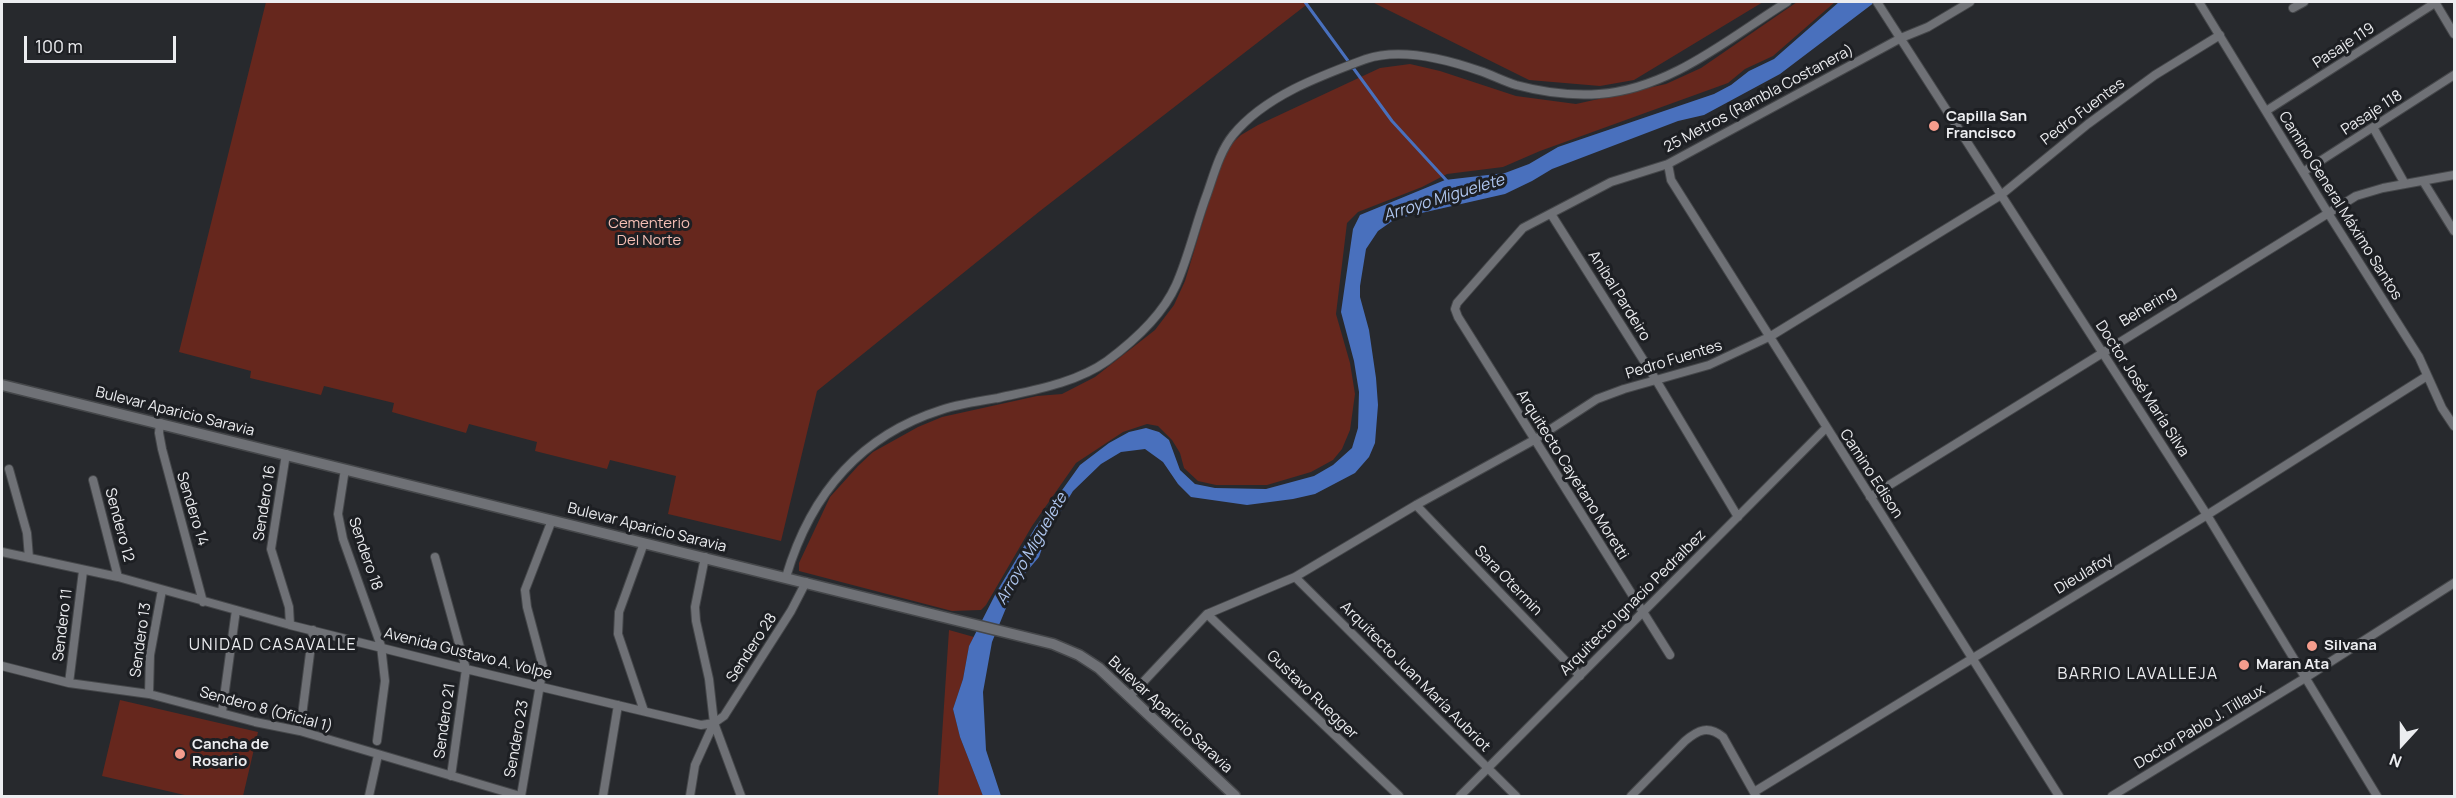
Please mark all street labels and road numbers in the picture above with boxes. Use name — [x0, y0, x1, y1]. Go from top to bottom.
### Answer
street label: Pasaje 119 — [2310, 19, 2378, 73]
street label: 25 Metros (Rambla Costanera) — [1661, 41, 1857, 157]
street label: Pedro Fuentes — [2038, 75, 2128, 149]
street label: Pasaje 118 — [2338, 87, 2406, 139]
street label: Camino General Máximo Santos — [2274, 109, 2406, 303]
street label: Aníbal Pardeiro — [1584, 247, 1654, 345]
street label: Behering — [2117, 283, 2179, 331]
street label: Doctor José María Silva — [2091, 318, 2193, 460]
street label: Pedro Fuentes — [1624, 337, 1724, 383]
street label: Bulevar Aparicio Saravia — [94, 384, 256, 440]
street label: Arquitecto Cayetano Moretti — [1512, 387, 1632, 563]
street label: Camino Edison — [1836, 426, 1906, 522]
street label: Sendero 16 — [250, 464, 280, 542]
street label: Sendero 14 — [172, 470, 212, 548]
street label: Sendero 12 — [100, 486, 138, 564]
street label: Bulevar Aparicio Saravia — [566, 500, 728, 556]
street label: Sendero 18 — [344, 515, 386, 593]
street label: Arquitecto Ignacio Pedralbez — [1556, 526, 1710, 680]
street label: Sara Otermin — [1470, 542, 1546, 620]
street label: Dieulafoy — [2052, 550, 2116, 598]
street label: Sendero 11 — [50, 588, 76, 662]
street label: Arquitecto Juan María Aubriot — [1336, 598, 1494, 756]
street label: Sendero 13 — [127, 601, 155, 679]
street label: Sendero 28 — [723, 610, 781, 686]
street label: Avenida Gustavo A. Volpe — [382, 624, 554, 684]
street label: Gustavo Ruegger — [1263, 647, 1361, 743]
street label: Bulevar Aparicio Saravia — [1104, 653, 1236, 777]
street label: Doctor Pablo J. Tillaux — [2131, 681, 2269, 773]
street label: Sendero 21 — [431, 682, 459, 760]
street label: Sendero 8 (Oficial 1) — [197, 684, 335, 736]
street label: Sendero 23 — [501, 699, 533, 779]

